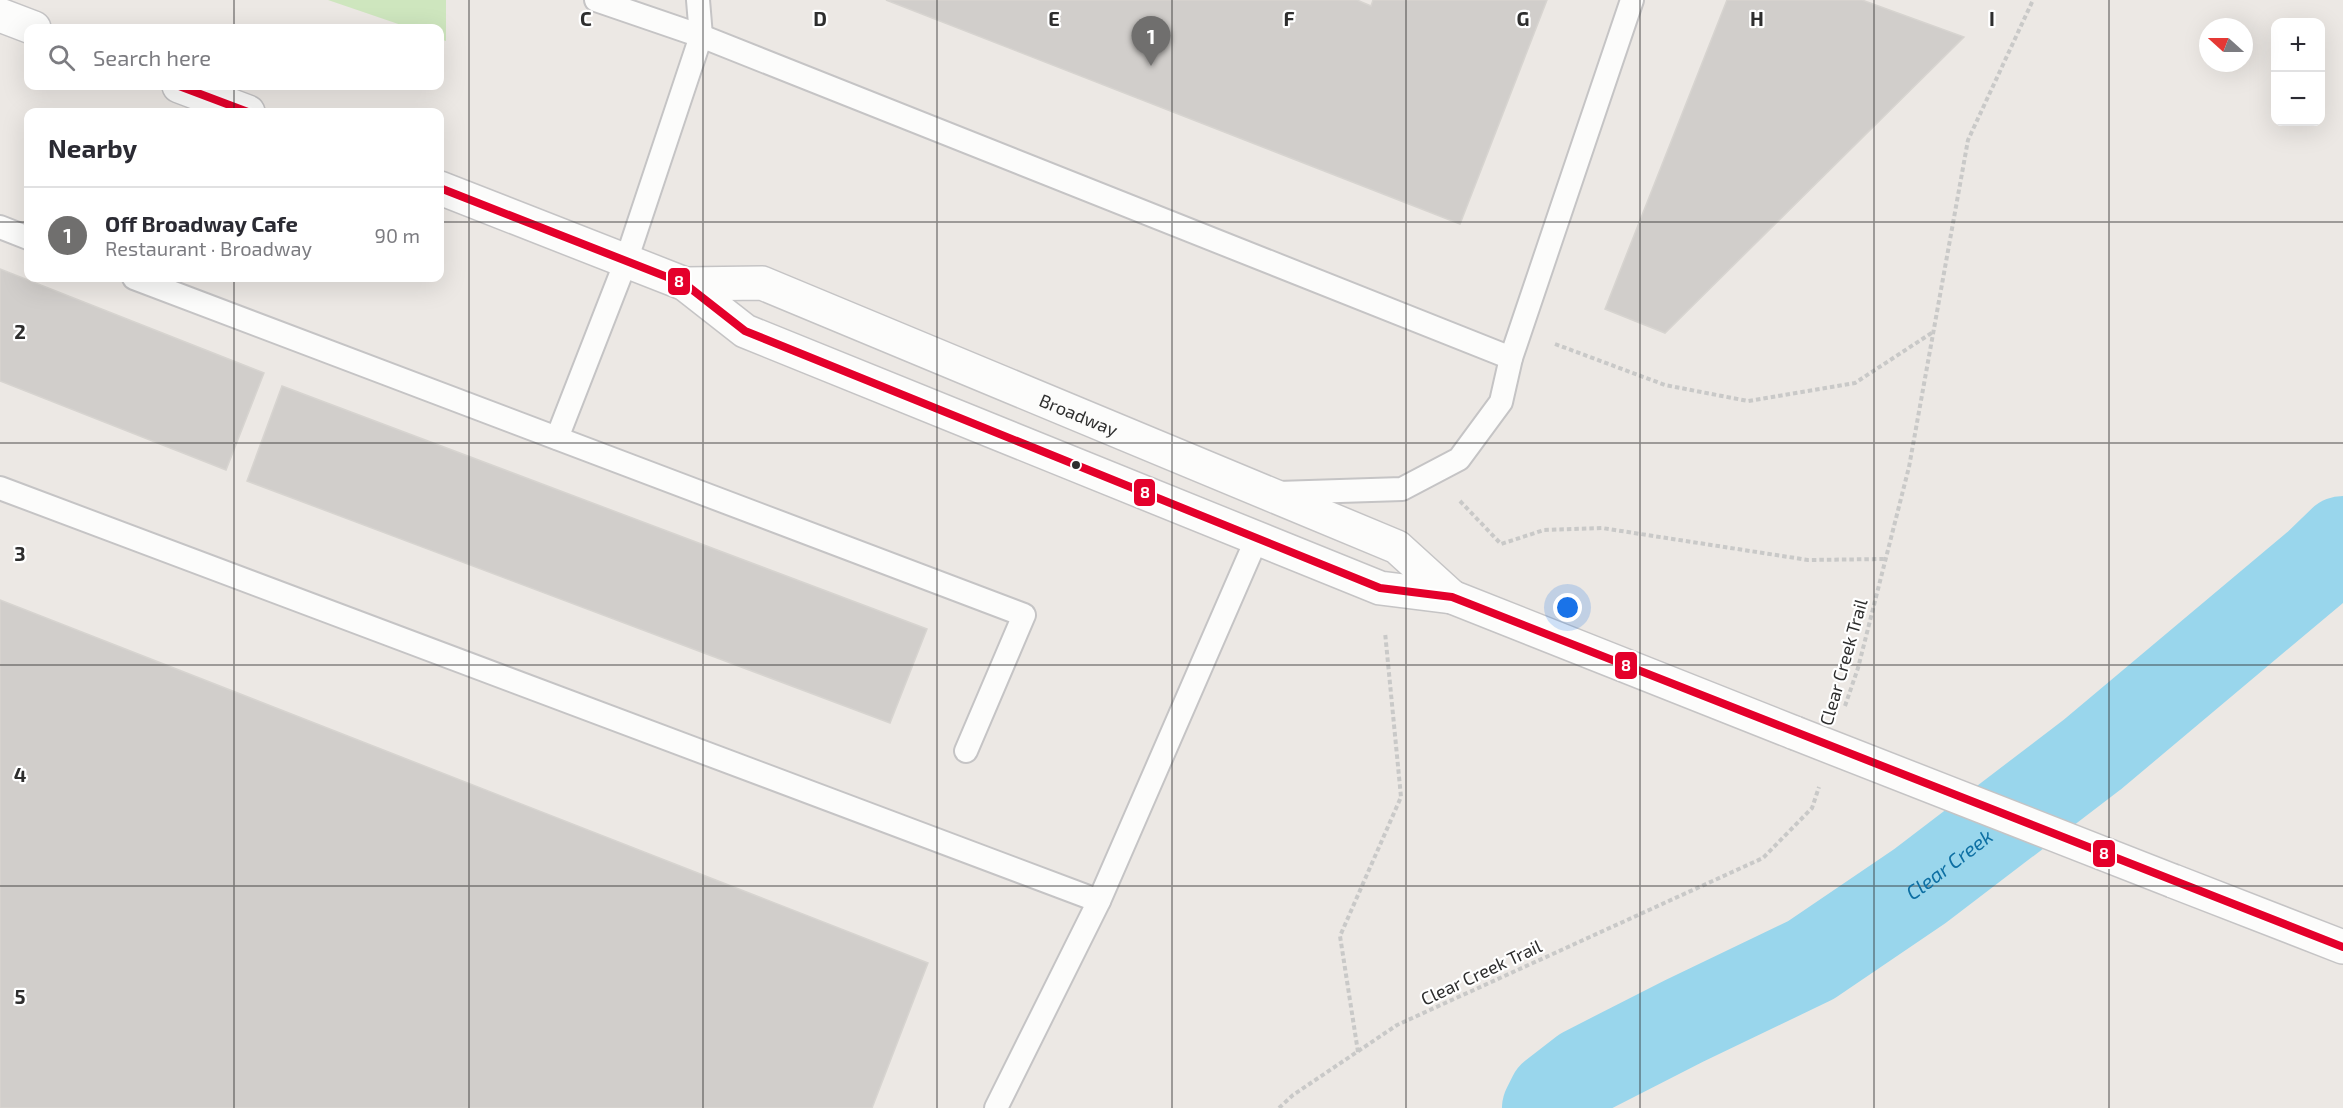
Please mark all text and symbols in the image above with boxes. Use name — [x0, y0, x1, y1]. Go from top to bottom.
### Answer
text: C — [580, 6, 592, 30]
text: D — [813, 6, 827, 30]
text: E — [1048, 6, 1060, 30]
text: F — [1283, 6, 1295, 30]
text: G — [1517, 6, 1529, 30]
text: H — [1750, 6, 1764, 30]
text: I — [1989, 6, 1995, 30]
pin: 1 — [1132, 16, 1170, 66]
north arrow — [2199, 18, 2253, 72]
map controls — [2271, 18, 2325, 126]
button: + — [2271, 18, 2325, 72]
search box — [24, 24, 444, 90]
icon: search — [45, 41, 78, 74]
text: Search here — [93, 44, 211, 70]
button: − — [2271, 72, 2325, 126]
text: Nearby — [48, 132, 137, 163]
text: Off Broadway Cafe — [105, 210, 298, 236]
text: 1 — [63, 223, 72, 247]
text: 90 m — [375, 223, 420, 247]
text: Restaurant · Broadway — [105, 236, 312, 260]
line badge: 8 — [667, 267, 691, 296]
text: 8 — [674, 271, 684, 290]
text: 2 — [14, 319, 26, 343]
street label: Broadway — [1036, 389, 1122, 441]
unlabelled marker — [1070, 459, 1082, 471]
line badge: 8 — [1133, 478, 1156, 507]
text: 8 — [1140, 482, 1150, 501]
text: 3 — [14, 541, 26, 565]
your location — [1553, 593, 1582, 622]
street label: Clear Creek Trail — [1814, 595, 1872, 728]
line badge: 8 — [1614, 651, 1638, 680]
text: 8 — [1621, 655, 1631, 674]
text: 4 — [14, 762, 27, 786]
water label: Clear Creek — [1901, 823, 1997, 904]
line badge: 8 — [2092, 839, 2116, 868]
text: 8 — [2099, 843, 2109, 862]
street label: Clear Creek Trail — [1417, 934, 1546, 1010]
text: 5 — [14, 984, 26, 1008]

